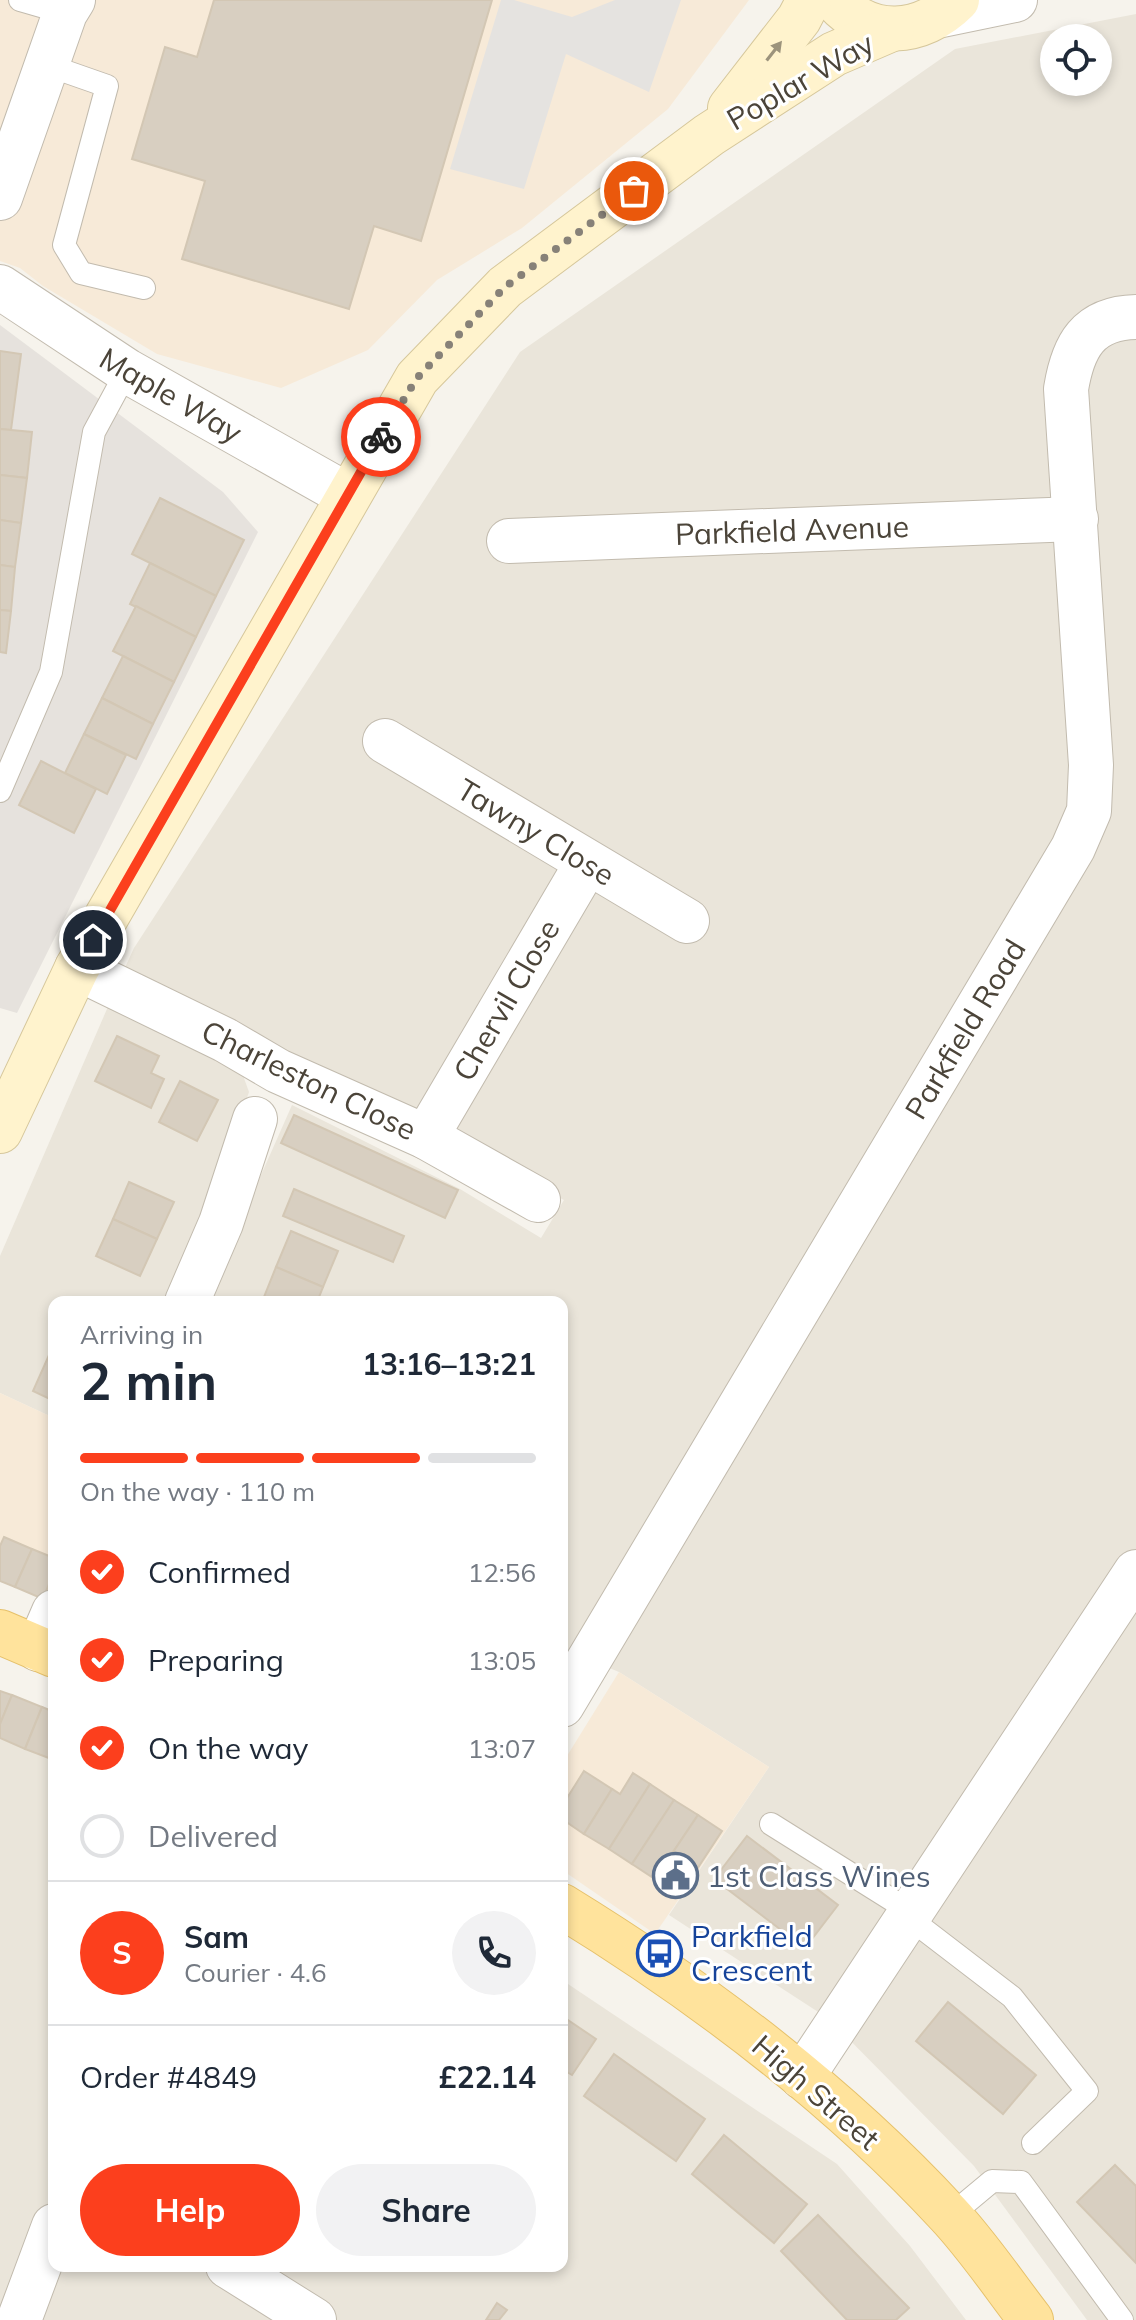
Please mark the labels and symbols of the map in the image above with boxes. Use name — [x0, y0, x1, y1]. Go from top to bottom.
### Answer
street label: Poplar Way — [720, 24, 880, 138]
one-way arrow — [765, 41, 782, 61]
pin — [600, 157, 668, 225]
street label: Maple Way — [93, 339, 249, 451]
courier — [341, 397, 421, 477]
street label: Parkfield Avenue — [674, 507, 910, 553]
street label: Tawny Close — [450, 770, 622, 894]
pin — [59, 906, 127, 974]
street label: Chervil Close — [444, 912, 568, 1088]
street label: Parkfield Road — [896, 932, 1034, 1126]
street label: Charleston Close — [195, 1012, 423, 1148]
public building icon: 1st Class Wines — [652, 1852, 700, 1900]
place label: 1st Class Wines — [707, 1857, 931, 1895]
place label: Parkfield Crescent — [691, 1917, 813, 1989]
bus stop icon: Parkfield Crescent — [636, 1929, 684, 1977]
street label: High Street — [744, 2026, 888, 2158]

